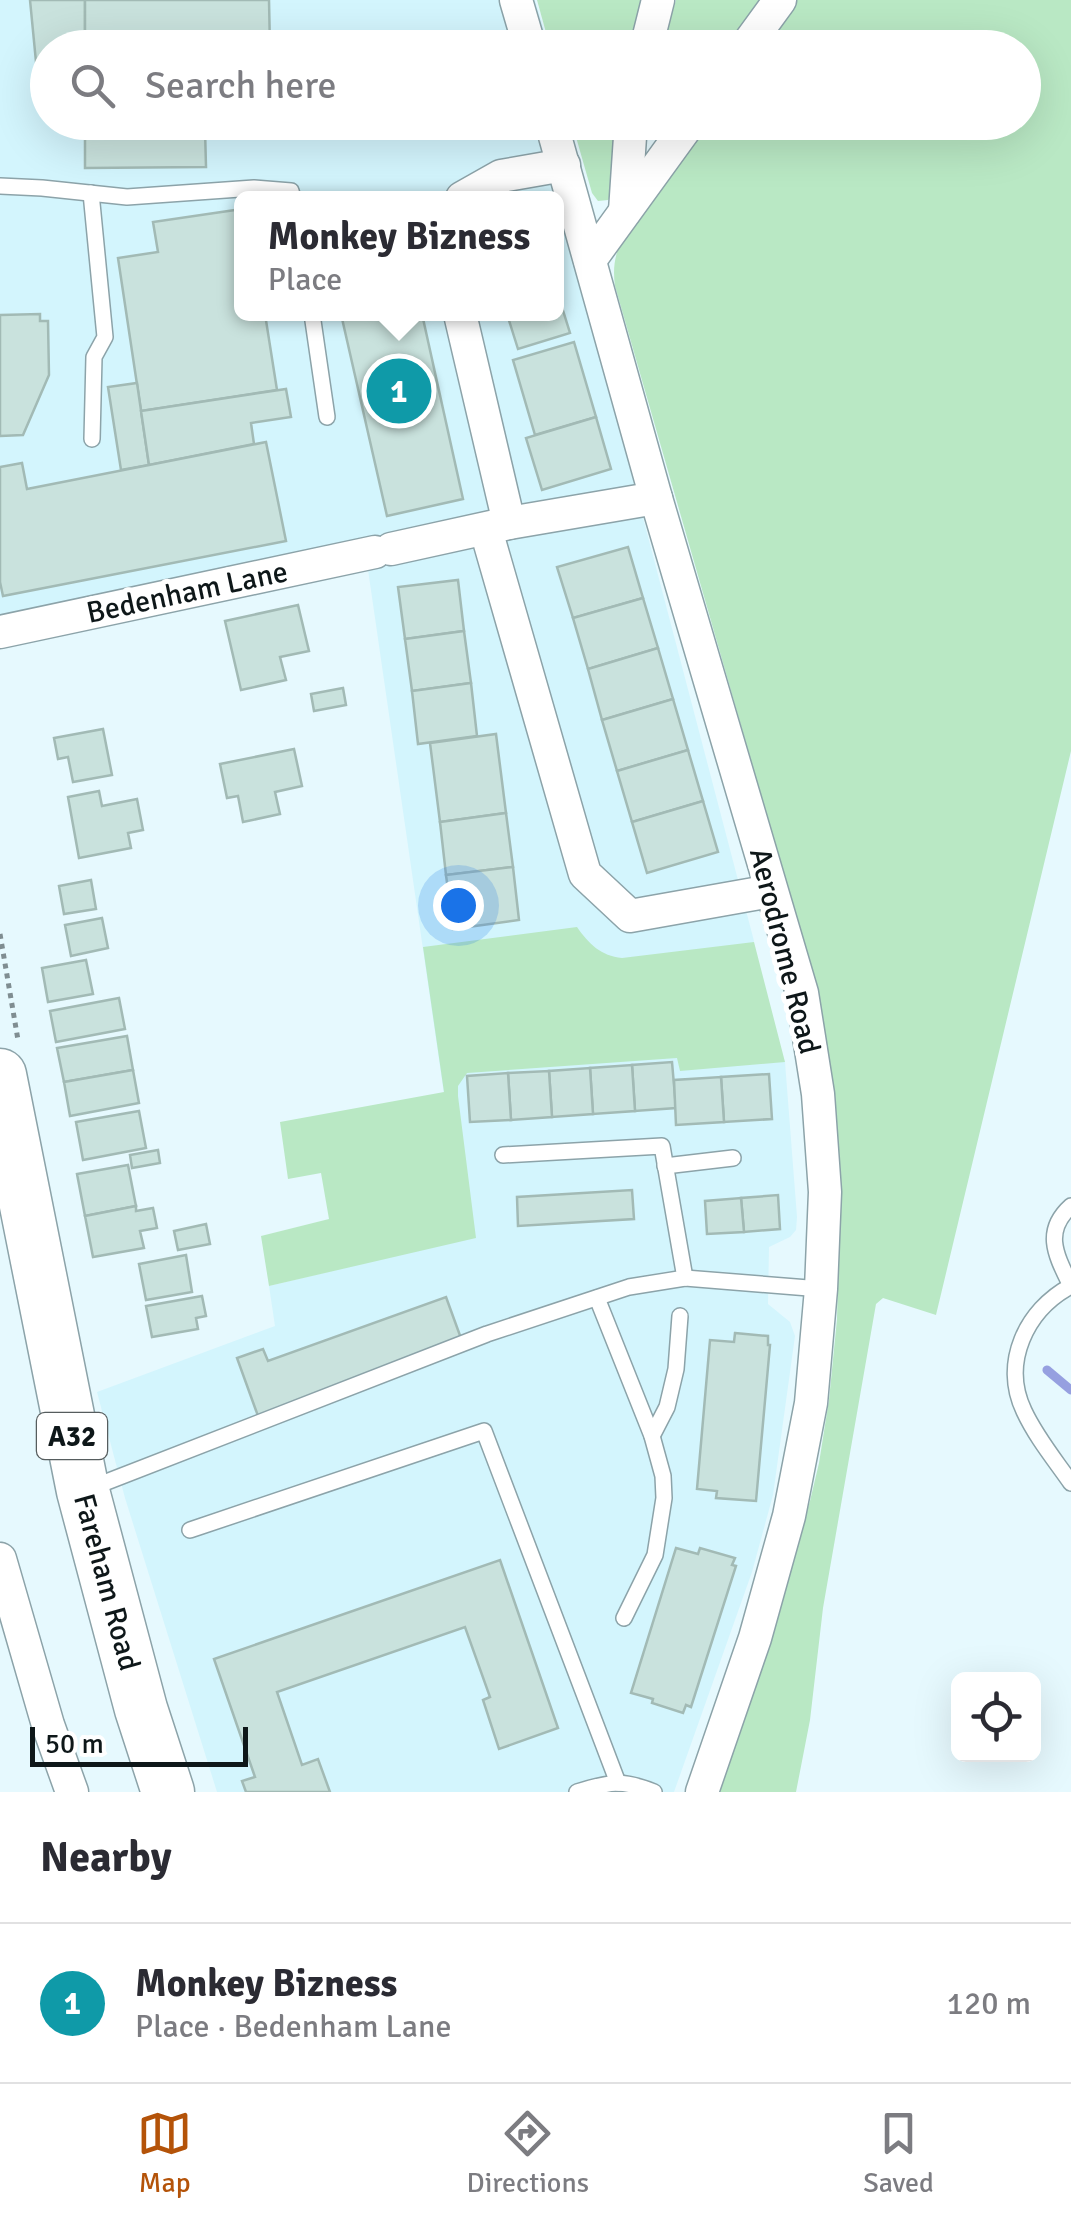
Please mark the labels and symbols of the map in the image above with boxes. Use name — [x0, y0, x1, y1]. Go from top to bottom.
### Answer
pin: 1 — [366, 354, 432, 428]
street label: Bedenham Lane — [83, 553, 291, 632]
street label: Aerodrome Road — [741, 844, 828, 1058]
your location — [433, 880, 484, 931]
road number: A32 — [37, 1413, 107, 1459]
street label: Fareham Road — [65, 1490, 148, 1675]
scale bar — [30, 1722, 248, 1766]

